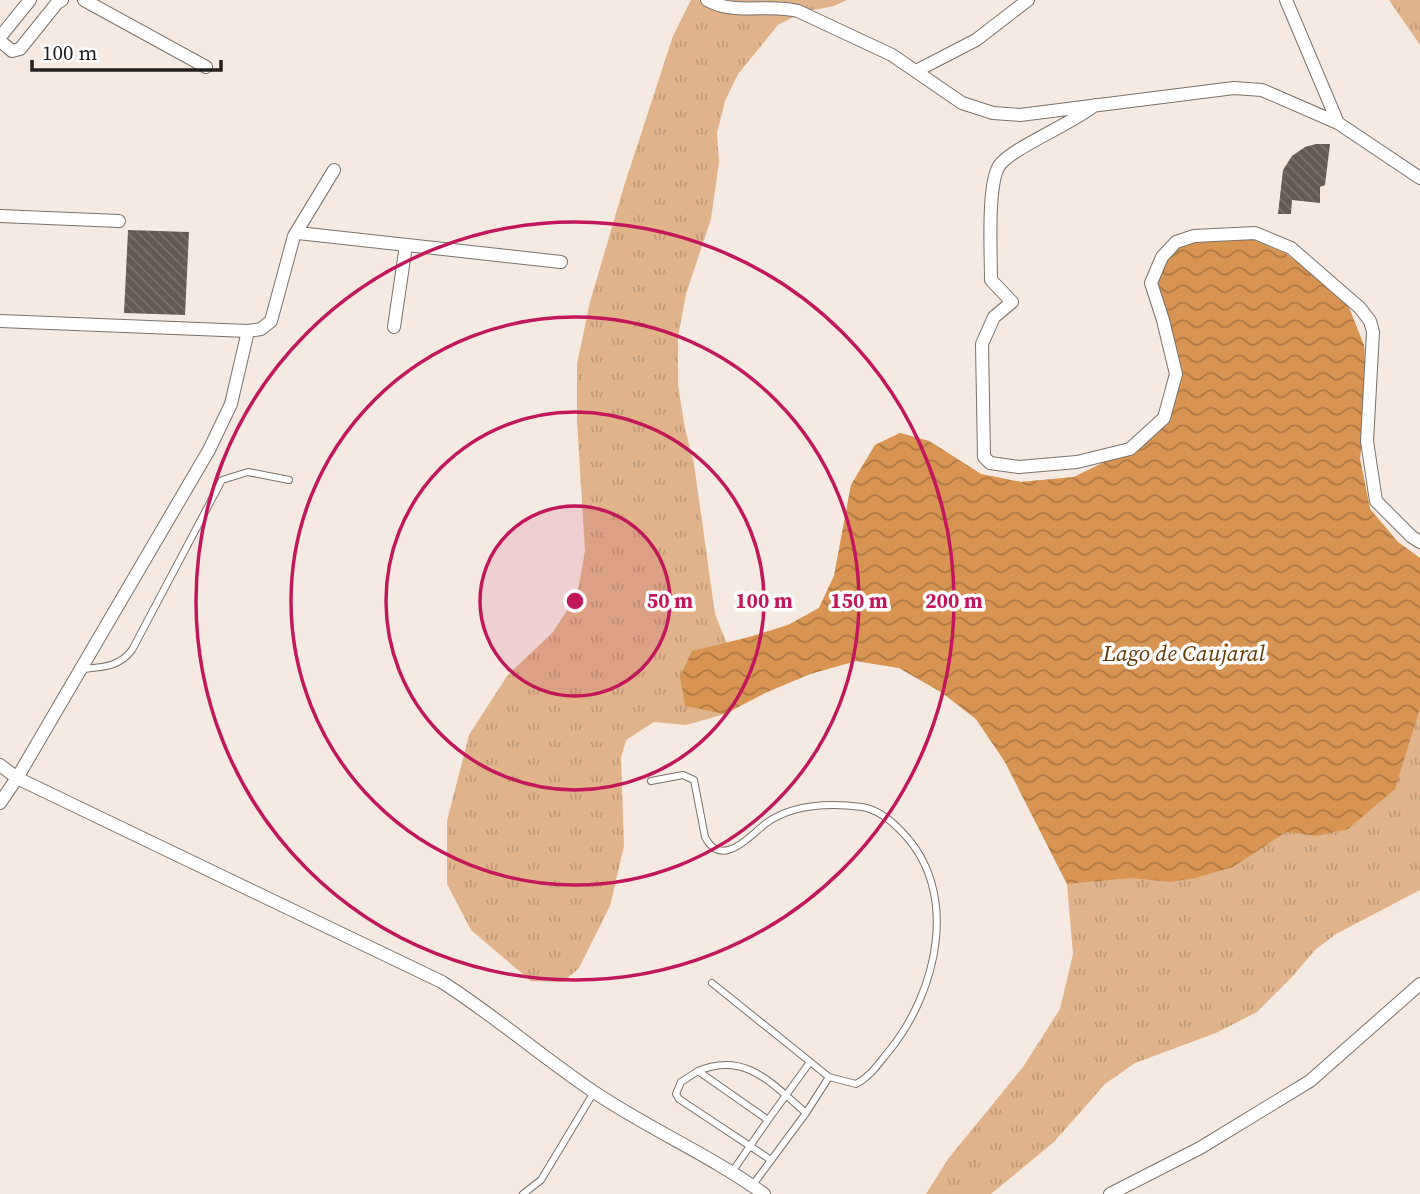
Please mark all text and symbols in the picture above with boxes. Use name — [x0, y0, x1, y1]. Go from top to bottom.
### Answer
scale bar — [32, 28, 220, 72]
text: 100 m — [42, 38, 97, 67]
text: 50 m — [647, 586, 693, 615]
text: 100 m — [735, 586, 793, 615]
text: 150 m — [830, 586, 888, 615]
text: 200 m — [925, 586, 983, 615]
centre of rings — [563, 589, 587, 613]
water label: Lago de Caujaral — [1102, 637, 1266, 669]

